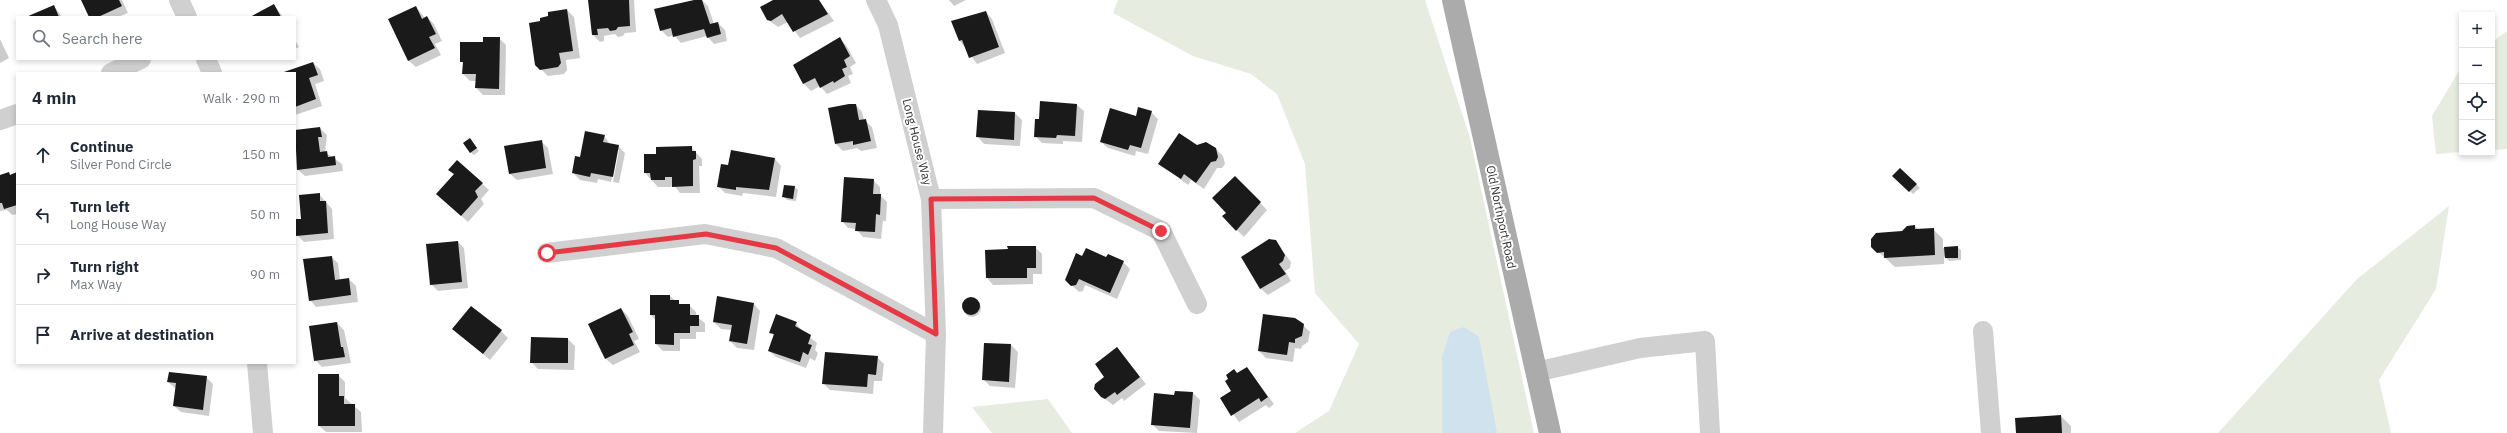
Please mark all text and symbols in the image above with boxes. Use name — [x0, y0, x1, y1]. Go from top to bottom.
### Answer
map controls — [2459, 12, 2495, 156]
button: + — [2459, 12, 2495, 48]
search box — [16, 16, 296, 60]
icon: search — [30, 27, 52, 49]
text: Search here — [62, 29, 142, 48]
button: − — [2459, 48, 2495, 84]
button: locate — [2459, 84, 2495, 120]
text: 4 min — [32, 87, 76, 109]
text: Walk · 290 m — [203, 90, 280, 107]
street label: Long House Way — [899, 97, 936, 187]
button: layers — [2459, 120, 2495, 156]
text: Continue — [70, 137, 134, 156]
icon: ahead — [32, 144, 54, 166]
text: 150 m — [242, 146, 280, 163]
text: Silver Pond Circle — [70, 156, 172, 173]
street label: Old Northport Road — [1483, 164, 1520, 270]
text: Turn left — [70, 197, 130, 216]
icon: left — [32, 204, 54, 226]
text: 50 m — [250, 206, 280, 223]
text: Long House Way — [70, 216, 166, 233]
route end — [1152, 222, 1170, 240]
route start — [538, 244, 556, 262]
text: Turn right — [70, 257, 139, 276]
icon: right — [32, 264, 54, 286]
text: 90 m — [250, 266, 280, 283]
text: Max Way — [70, 276, 122, 293]
icon: arrive — [32, 324, 54, 346]
text: Arrive at destination — [70, 325, 214, 344]

